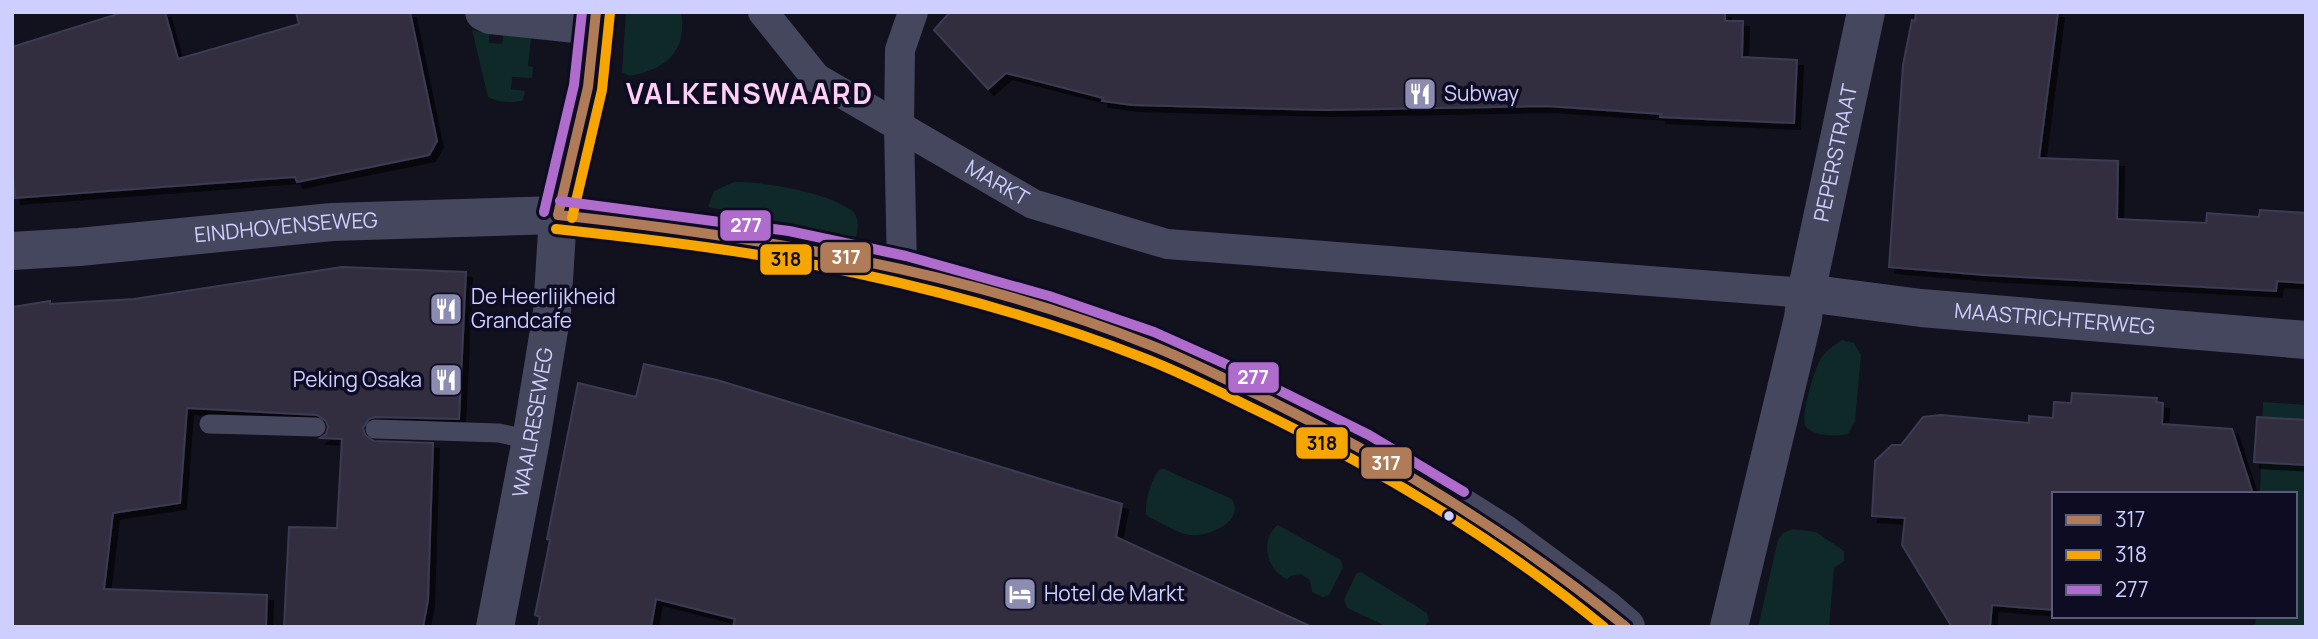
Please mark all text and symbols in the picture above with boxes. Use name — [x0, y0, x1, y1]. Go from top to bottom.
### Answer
district label: VALKENSWAARD — [626, 74, 874, 112]
restaurant icon: Subway — [1401, 75, 1439, 113]
place label: Subway — [1444, 79, 1519, 107]
street label: PEPERSTRAAT — [1807, 81, 1863, 224]
street label: MARKT — [961, 153, 1035, 212]
street label: EINDHOVENSEWEG — [193, 206, 378, 249]
line badge: 277 — [719, 209, 772, 242]
text: 277 — [730, 212, 762, 238]
line badge: 317 — [819, 241, 872, 274]
line badge: 318 — [759, 243, 813, 276]
text: 317 — [831, 244, 861, 270]
text: 318 — [770, 246, 802, 272]
place label: De Heerlijkheid Grandcafe — [471, 282, 616, 334]
restaurant icon: De Heerlijkheid Grandcafe — [427, 290, 465, 328]
street label: MAASTRICHTERWEG — [1953, 296, 2156, 340]
street label: WAALRESEWEG — [505, 345, 559, 500]
restaurant icon: Peking Osaka — [427, 361, 465, 399]
line badge: 277 — [1227, 361, 1280, 394]
text: 277 — [1237, 364, 1269, 390]
place label: Peking Osaka — [293, 365, 422, 393]
line badge: 318 — [1295, 426, 1349, 460]
text: 318 — [1306, 430, 1338, 456]
line badge: 317 — [1360, 446, 1413, 480]
text: 317 — [1371, 450, 1401, 476]
legend — [2052, 492, 2297, 618]
text: 317 — [2115, 505, 2145, 533]
unlabelled marker — [1442, 509, 1456, 523]
text: 318 — [2115, 540, 2147, 568]
hotel icon: Hotel de Markt — [1001, 575, 1039, 613]
text: 277 — [2115, 575, 2149, 603]
place label: Hotel de Markt — [1044, 579, 1185, 607]

